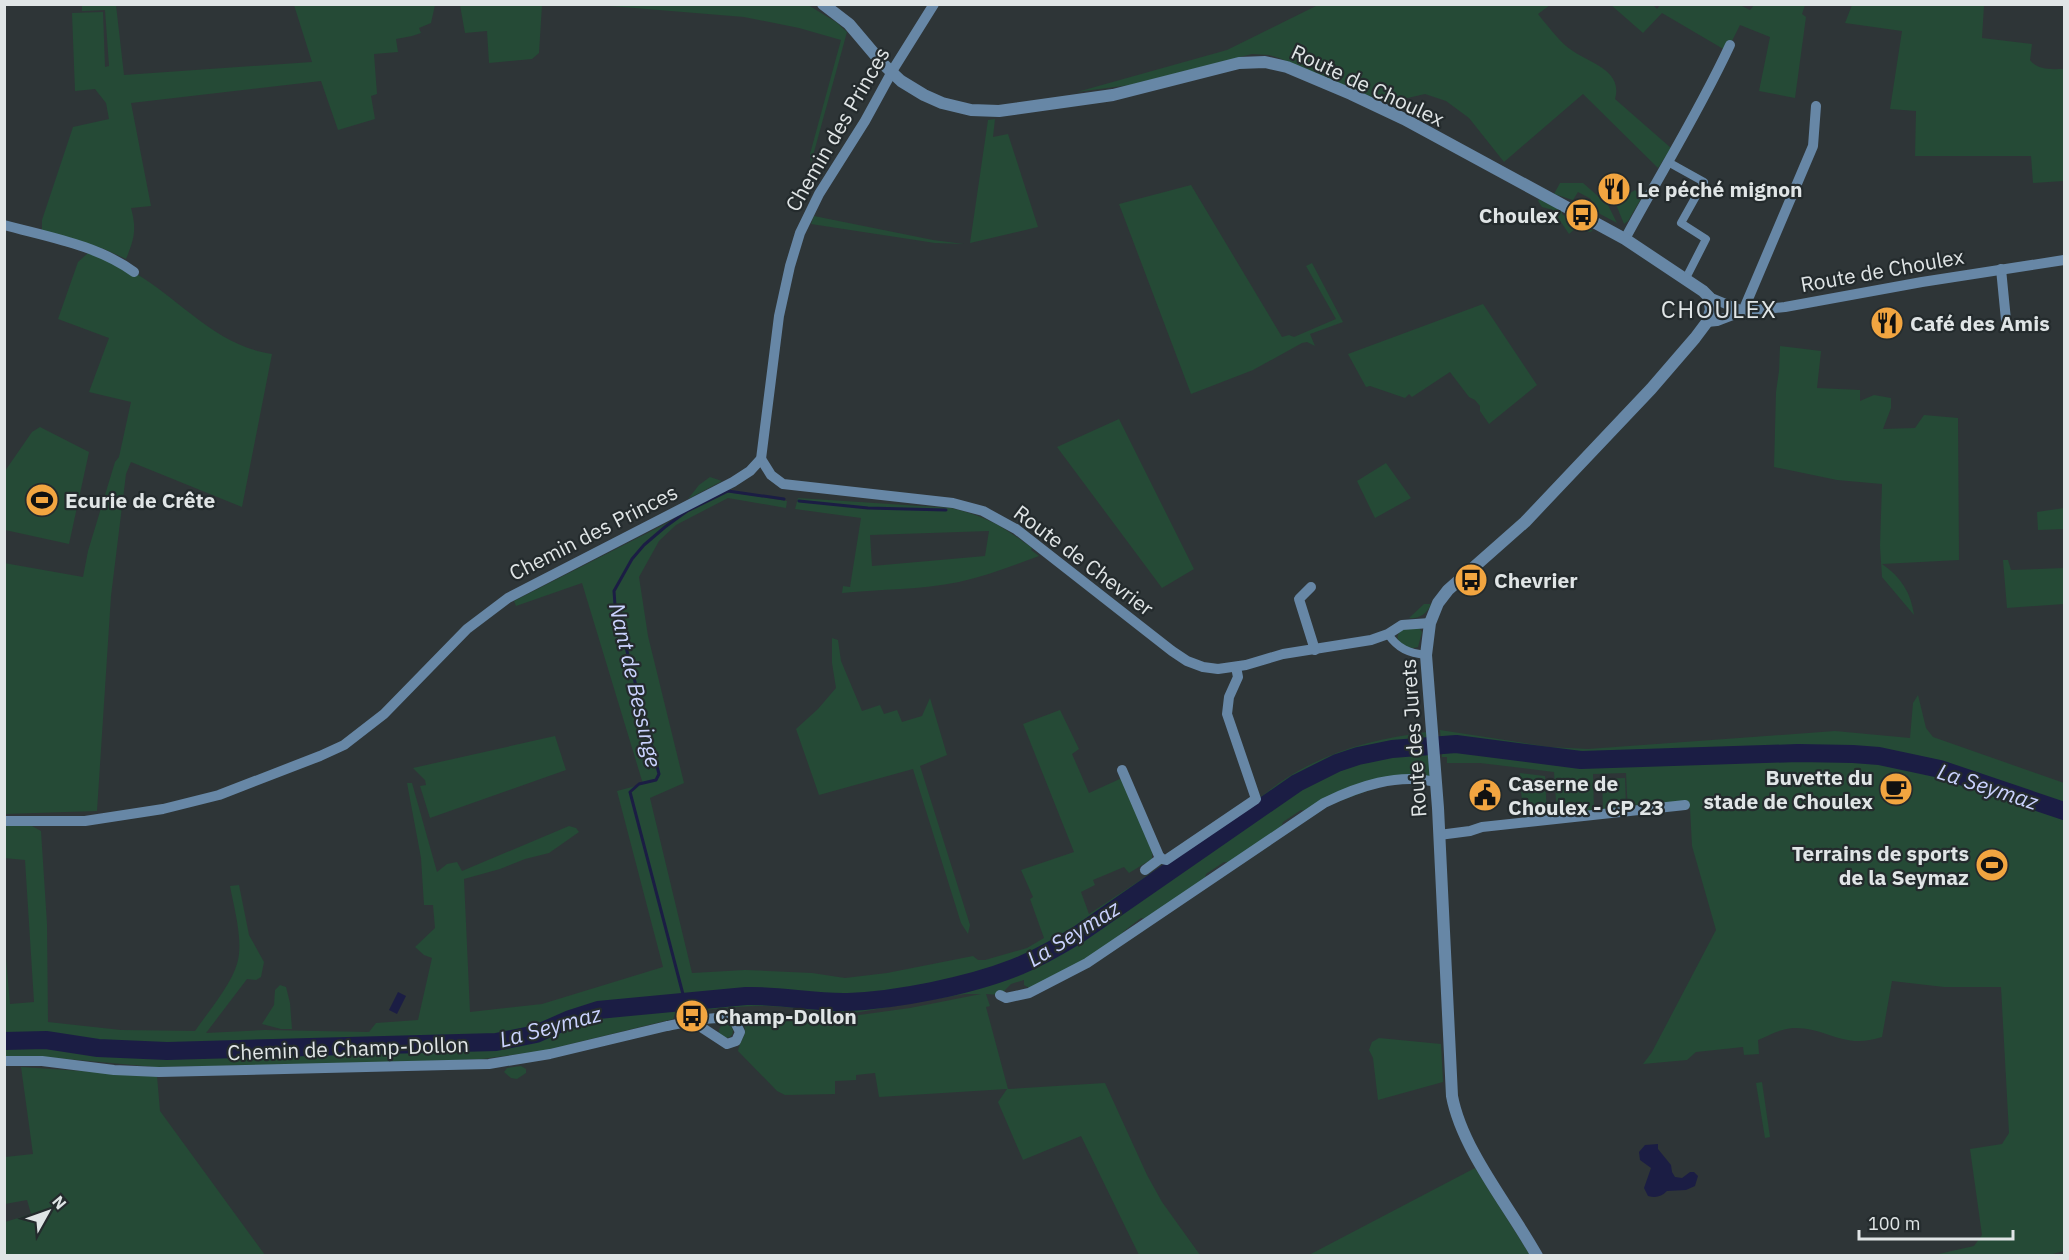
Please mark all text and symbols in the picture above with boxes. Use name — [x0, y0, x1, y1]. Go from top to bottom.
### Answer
street label: Route de Choulex — [1287, 37, 1449, 133]
street label: Chemin des Princes — [779, 42, 895, 216]
restaurant icon: Le péché mignon — [1596, 171, 1632, 207]
place label: Le péché mignon — [1637, 175, 1803, 203]
bus stop icon: Choulex — [1564, 197, 1600, 233]
place label: Choulex — [1479, 201, 1559, 229]
street label: Route de Choulex — [1798, 242, 1966, 298]
district label: CHOULEX — [1661, 293, 1777, 325]
restaurant icon: Café des Amis — [1869, 305, 1905, 341]
place label: Café des Amis — [1910, 309, 2050, 337]
street label: Chemin des Princes — [504, 477, 682, 587]
sports icon: Ecurie de Crête — [24, 482, 60, 518]
place label: Ecurie de Crête — [65, 486, 215, 514]
street label: Route de Chevrier — [1008, 498, 1160, 622]
bus stop icon: Chevrier — [1453, 562, 1489, 598]
place label: Chevrier — [1494, 566, 1578, 594]
water label: Nant de Bessinge — [603, 600, 669, 770]
street label: Route des Jurets — [1393, 658, 1433, 818]
water label: La Seymaz — [1934, 756, 2043, 816]
place label: Buvette du stade de Choulex — [1703, 763, 1873, 815]
place label: Caserne de Choulex - CP 23 — [1508, 769, 1664, 821]
cafe icon: Buvette du stade de Choulex — [1878, 771, 1914, 807]
public building icon: Caserne de Choulex - CP 23 — [1467, 777, 1503, 813]
place label: Terrains de sports de la Seymaz — [1792, 839, 1969, 891]
sports icon: Terrains de sports de la Seymaz — [1974, 847, 2010, 883]
water label: La Seymaz — [1021, 892, 1126, 973]
water label: La Seymaz — [496, 998, 605, 1053]
bus stop icon: Champ-Dollon — [674, 998, 710, 1034]
place label: Champ-Dollon — [715, 1002, 857, 1030]
street label: Chemin de Champ-Dollon — [227, 1030, 469, 1066]
north arrow — [18, 1182, 78, 1242]
text: N — [48, 1191, 71, 1213]
scale bar — [1859, 1203, 2014, 1241]
text: 100 m — [1868, 1212, 1920, 1235]

